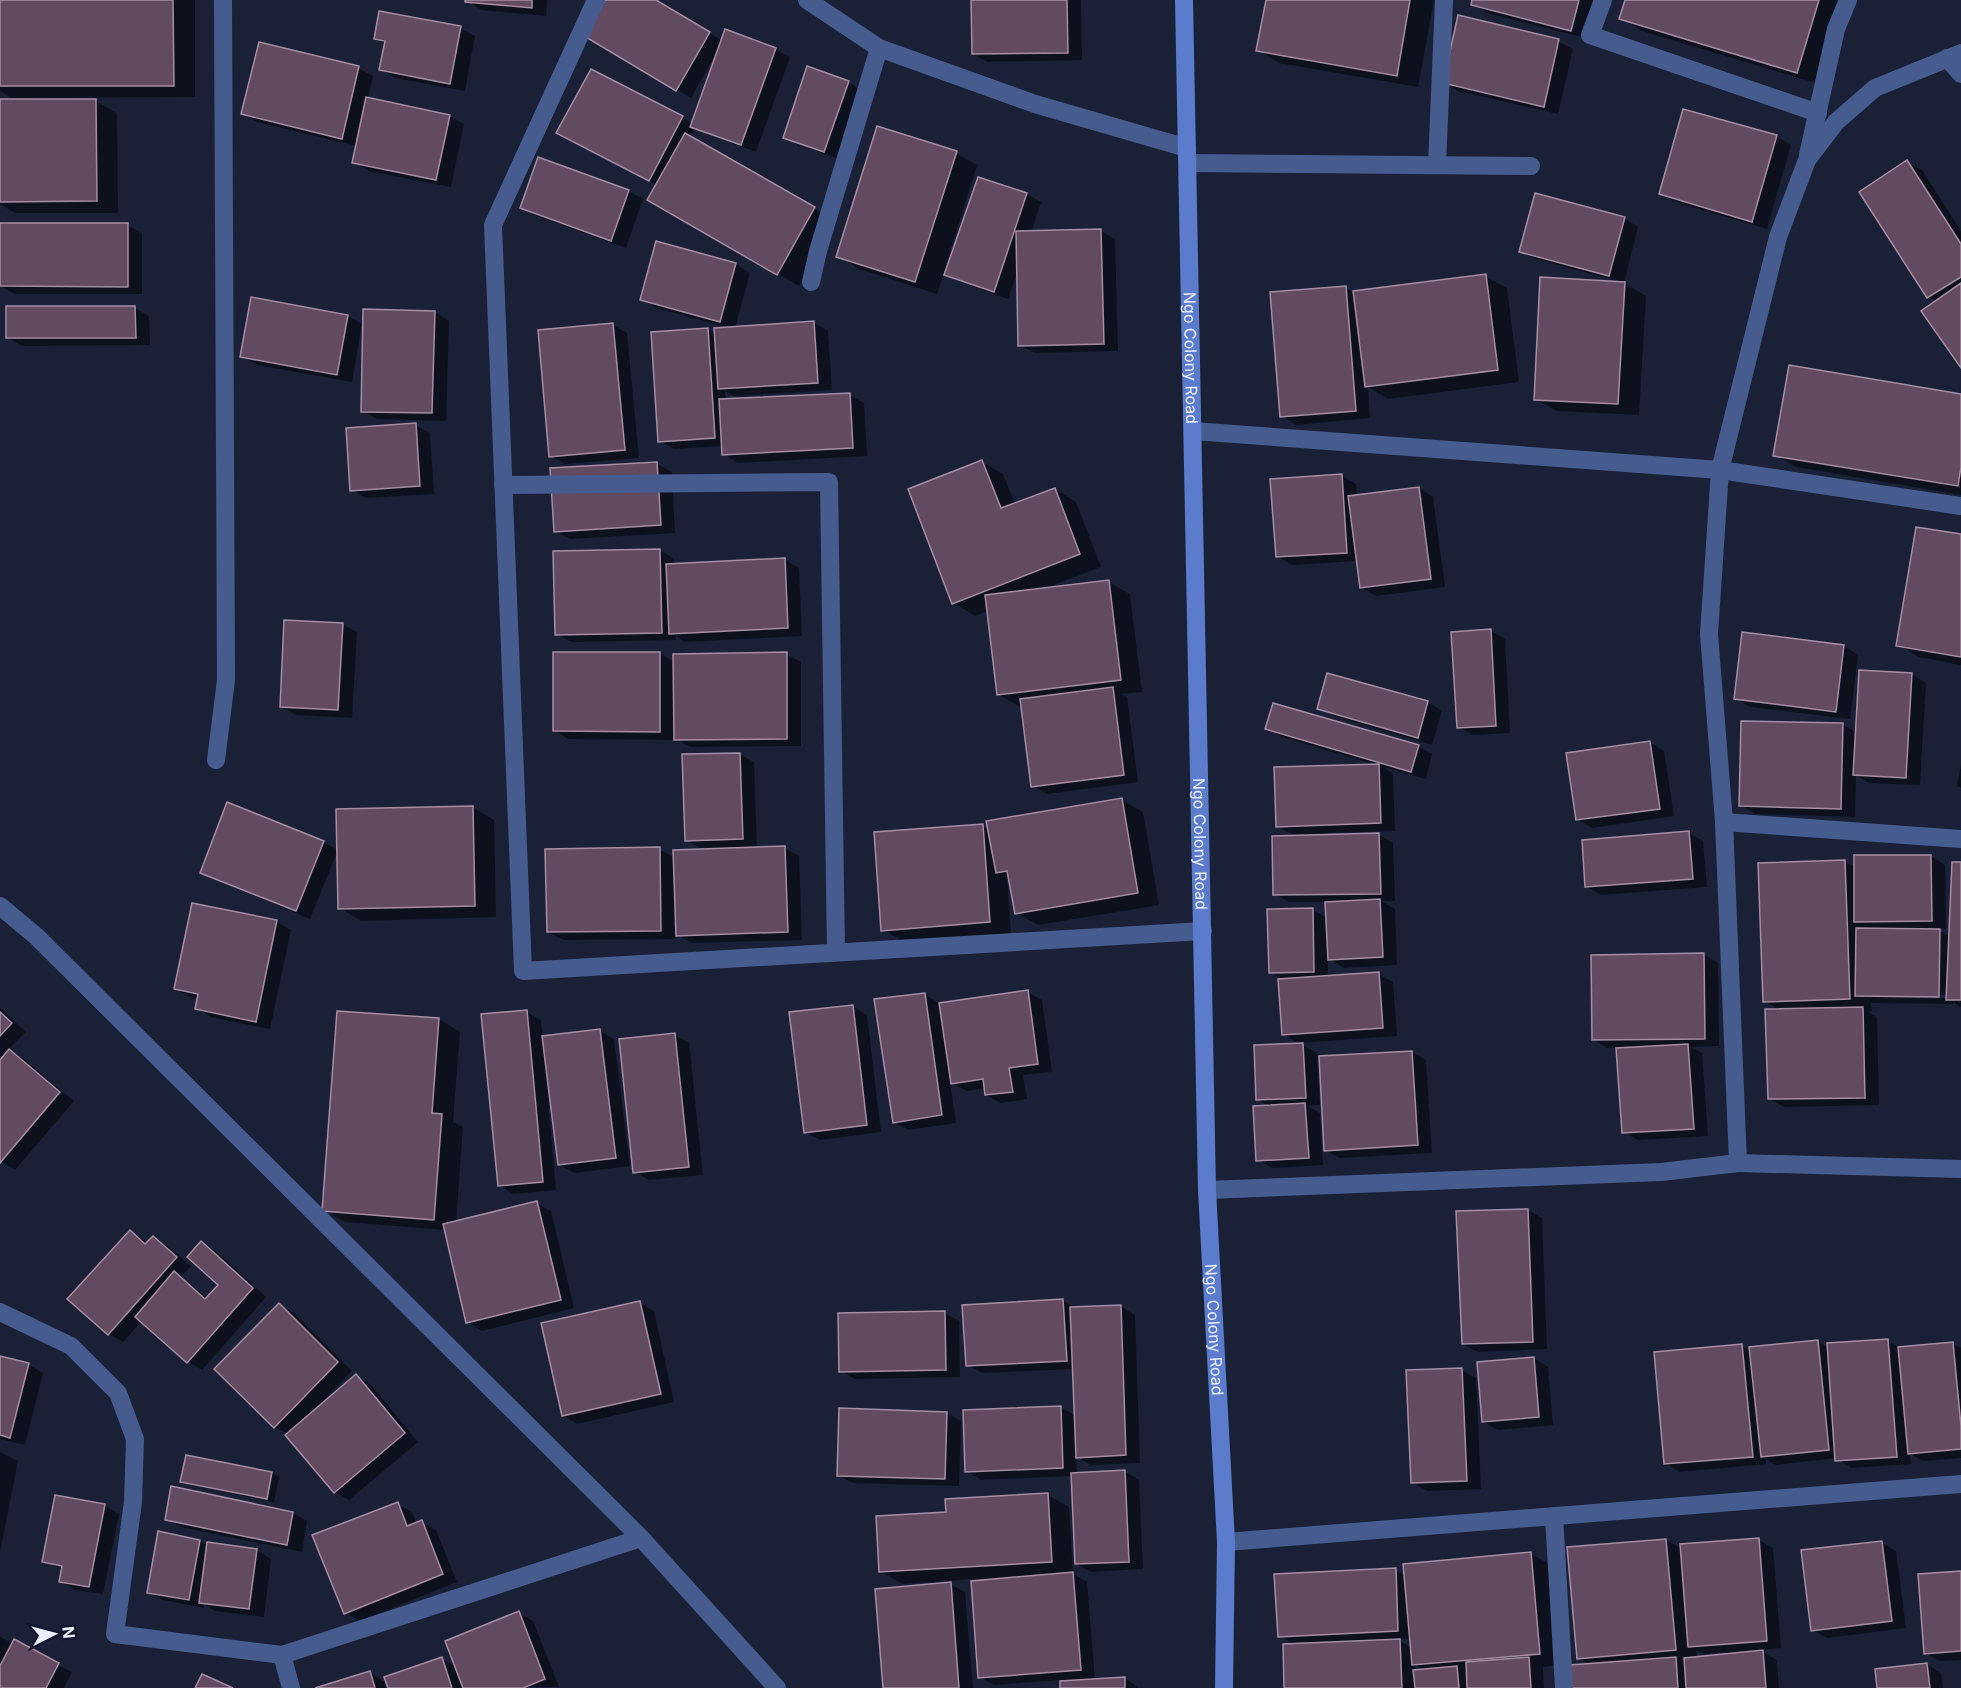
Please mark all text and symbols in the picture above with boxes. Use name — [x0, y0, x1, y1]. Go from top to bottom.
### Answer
street label: Ngo Colony Road — [1180, 292, 1202, 424]
street label: Ngo Colony Road — [1189, 778, 1212, 910]
street label: Ngo Colony Road — [1201, 1263, 1228, 1396]
north arrow — [24, 1604, 84, 1664]
text: N — [58, 1625, 80, 1640]

